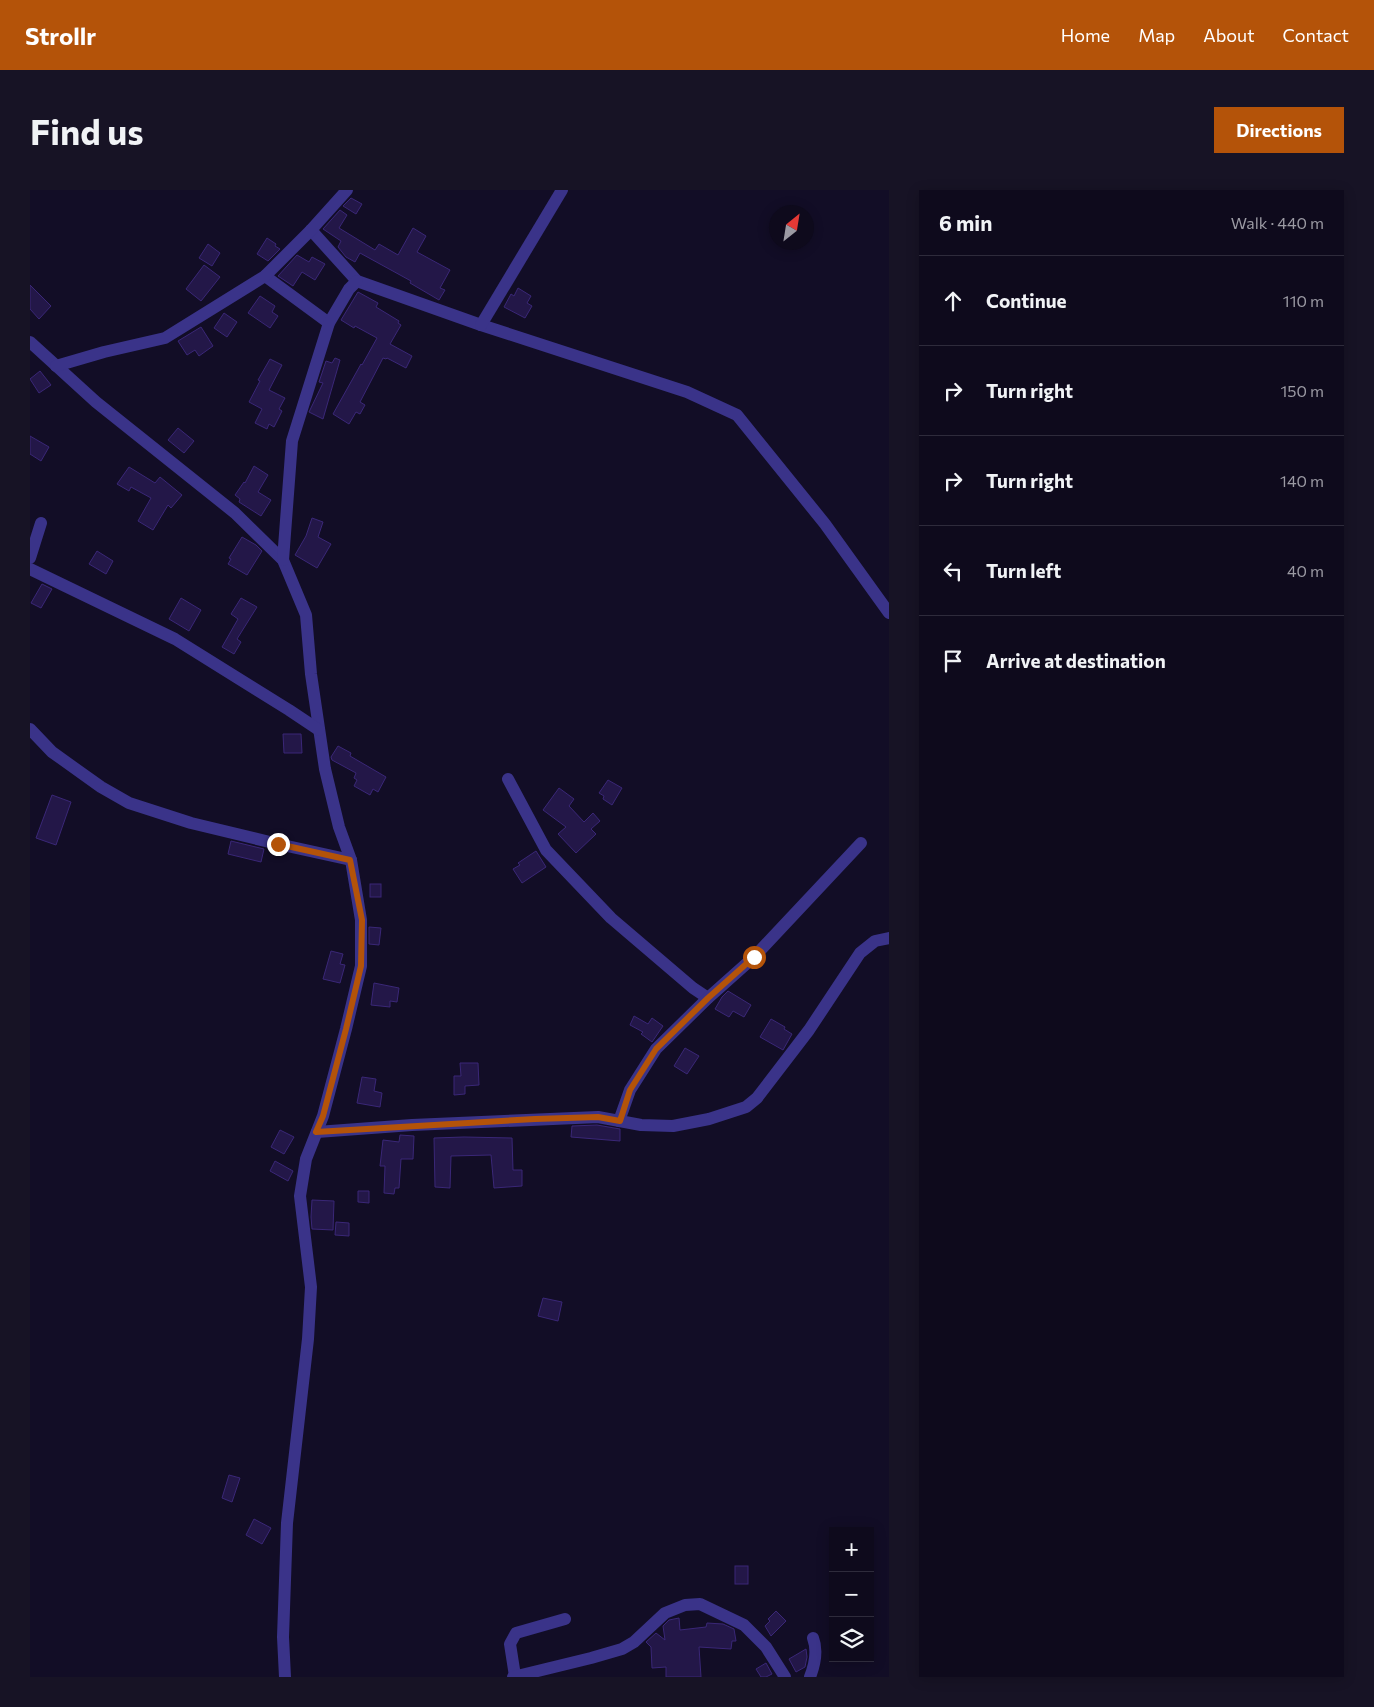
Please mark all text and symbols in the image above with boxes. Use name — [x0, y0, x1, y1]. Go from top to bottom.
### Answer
text: Strollr — [25, 21, 96, 50]
text: Home — [1061, 24, 1110, 46]
text: Map — [1138, 24, 1175, 46]
text: About — [1203, 24, 1255, 46]
text: Contact — [1283, 24, 1349, 46]
button: Directions — [1214, 107, 1344, 153]
text: Find us — [30, 109, 144, 152]
north arrow — [769, 205, 814, 250]
text: 6 min — [939, 210, 992, 235]
text: Walk · 440 m — [1231, 213, 1324, 232]
icon: ahead — [939, 287, 967, 315]
text: Continue — [986, 289, 1066, 312]
text: 110 m — [1283, 291, 1324, 310]
icon: right — [939, 377, 967, 405]
text: Turn right — [986, 379, 1073, 402]
text: 150 m — [1281, 381, 1324, 400]
icon: right — [939, 467, 967, 495]
text: Turn right — [986, 469, 1073, 492]
text: 140 m — [1280, 471, 1324, 490]
icon: left — [939, 557, 967, 585]
text: Turn left — [986, 559, 1061, 582]
text: 40 m — [1287, 561, 1324, 580]
icon: arrive — [939, 647, 967, 675]
text: Arrive at destination — [986, 649, 1166, 672]
route end — [267, 833, 290, 856]
route start — [743, 946, 766, 969]
map controls — [829, 1527, 874, 1662]
button: + — [829, 1527, 874, 1572]
button: − — [829, 1572, 874, 1617]
button: layers — [829, 1617, 874, 1662]

